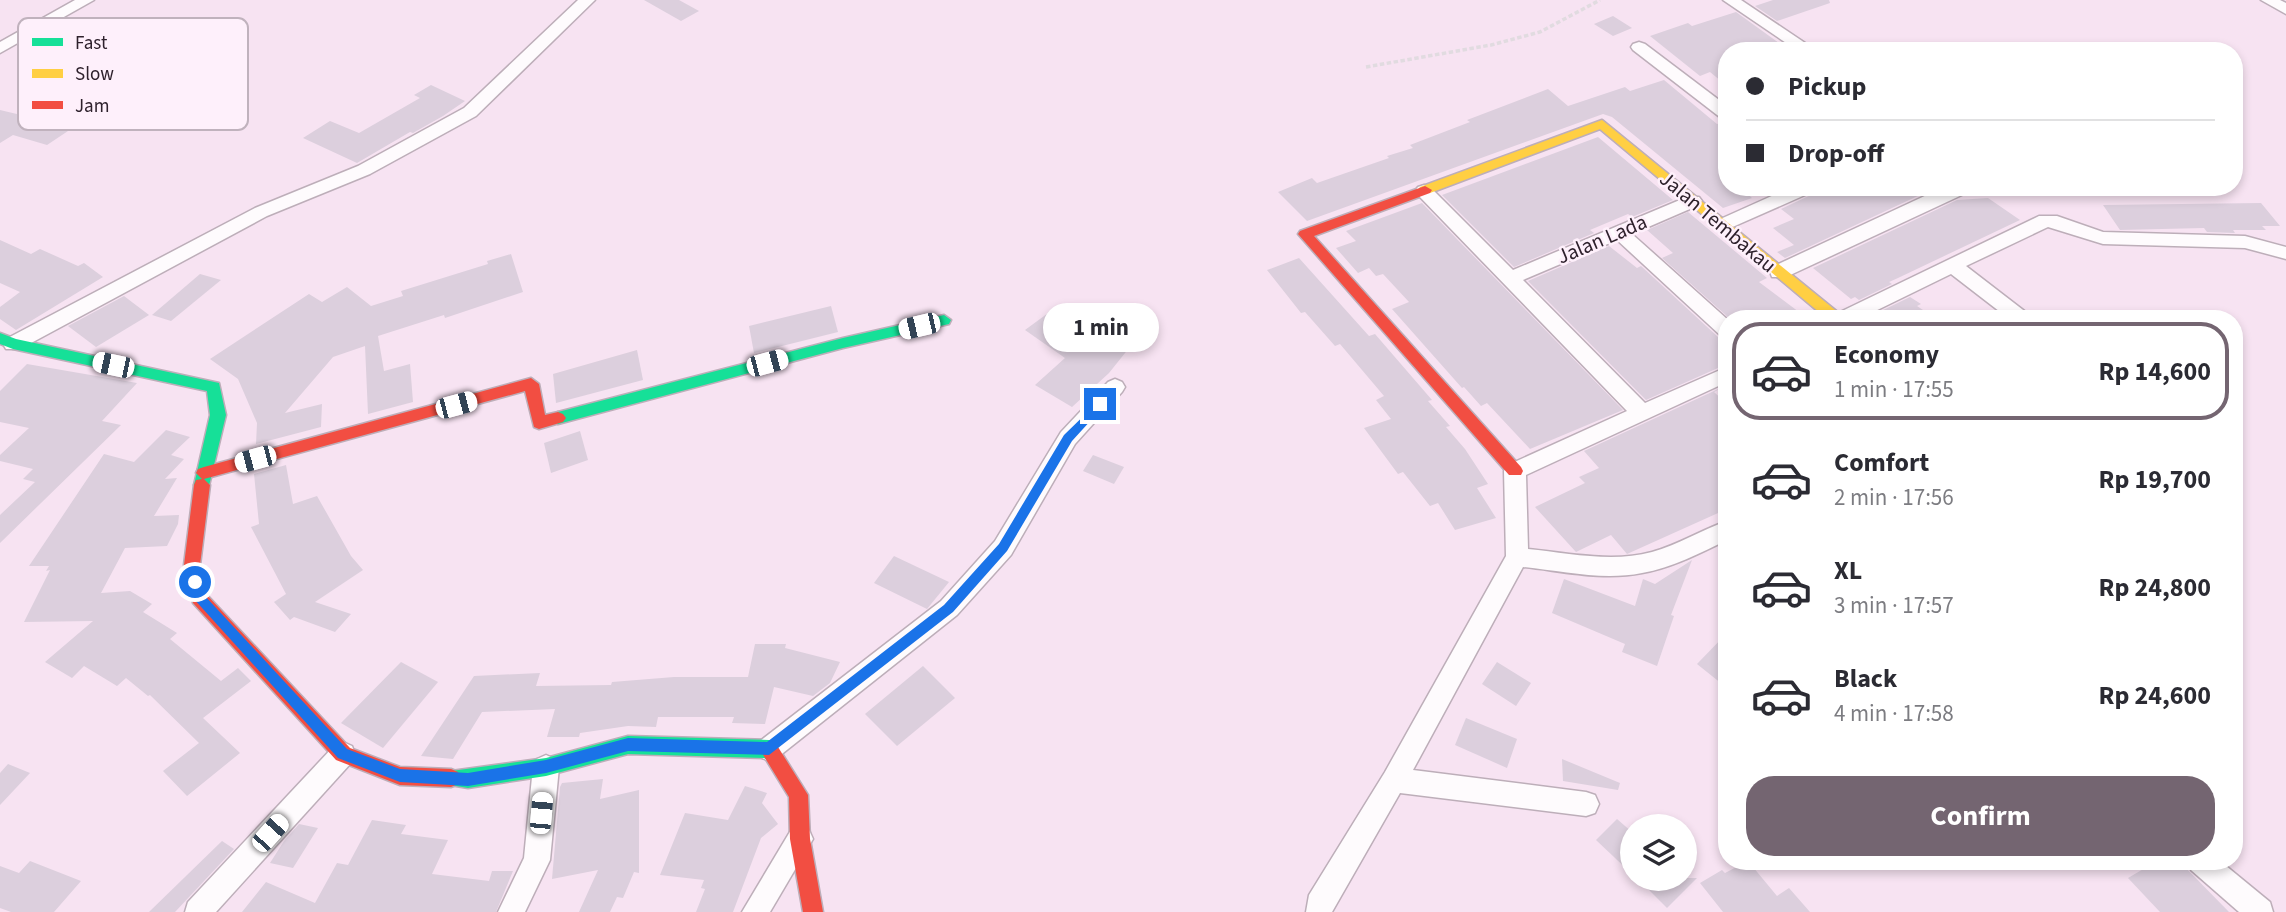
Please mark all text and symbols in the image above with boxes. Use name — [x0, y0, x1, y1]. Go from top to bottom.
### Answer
legend — [18, 18, 248, 130]
text: Fast — [75, 30, 108, 57]
text: Slow — [75, 61, 114, 88]
text: Pickup — [1788, 68, 1866, 105]
text: Jam — [75, 93, 109, 120]
text: Drop-off — [1788, 135, 1884, 172]
street label: Jalan Tembakau — [1653, 164, 1783, 280]
street label: Jalan Lada — [1552, 207, 1652, 271]
callout: 1 min — [1042, 302, 1158, 352]
car — [897, 311, 942, 341]
text: 1 min — [1073, 311, 1129, 344]
text: Economy — [1834, 336, 1939, 373]
icon: car — [1750, 340, 1813, 403]
car — [744, 347, 791, 379]
car — [91, 350, 136, 380]
text: Rp 14,600 — [2099, 353, 2211, 390]
text: 1 min · 17:55 — [1834, 373, 1954, 406]
route end — [1084, 388, 1116, 420]
car — [433, 389, 480, 421]
car — [232, 443, 279, 475]
text: Comfort — [1834, 444, 1929, 481]
icon: car — [1750, 448, 1813, 511]
text: Rp 19,700 — [2099, 461, 2211, 498]
text: 2 min · 17:56 — [1834, 481, 1954, 514]
text: XL — [1834, 552, 1862, 589]
icon: car — [1750, 556, 1813, 619]
route start — [179, 566, 211, 598]
text: Rp 24,800 — [2099, 569, 2211, 606]
text: 3 min · 17:57 — [1834, 589, 1954, 622]
text: Black — [1834, 660, 1897, 697]
icon: car — [1750, 664, 1813, 727]
text: Rp 24,600 — [2099, 677, 2211, 714]
text: 4 min · 17:58 — [1834, 697, 1954, 730]
button: Confirm — [1746, 776, 2215, 856]
car — [529, 791, 554, 835]
car — [249, 810, 292, 856]
map controls — [1620, 814, 1697, 891]
button: layers — [1620, 814, 1697, 891]

